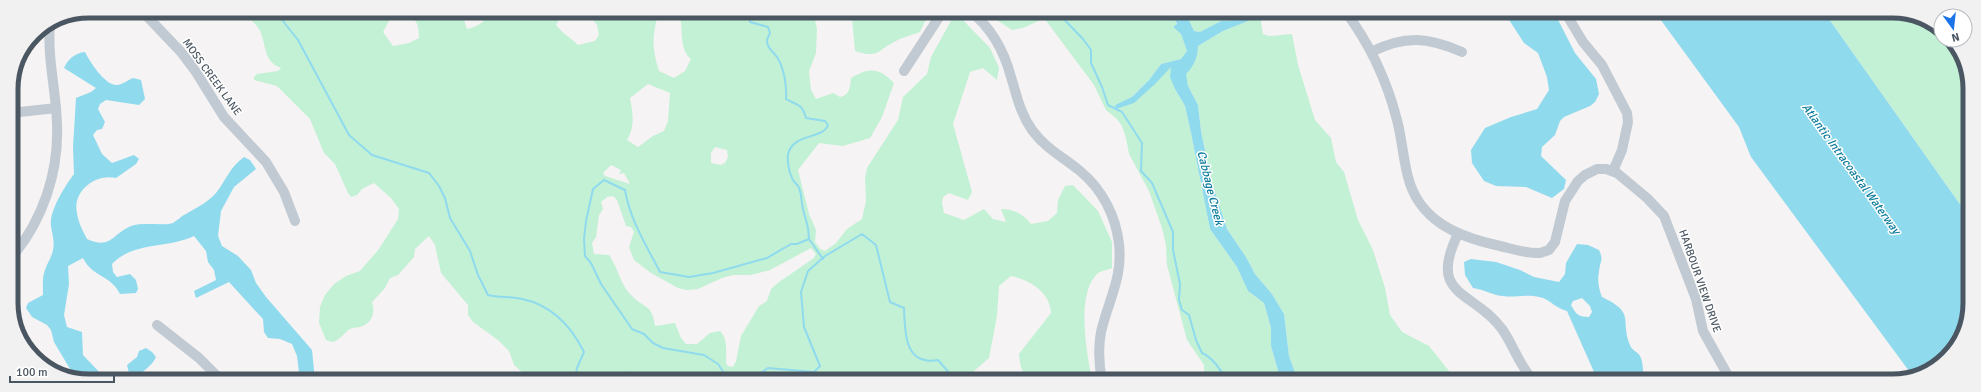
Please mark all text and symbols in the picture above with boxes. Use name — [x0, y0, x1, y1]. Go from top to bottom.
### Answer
north arrow — [1933, 8, 1973, 48]
text: N — [1950, 30, 1961, 44]
street label: MOSS CREEK LANE — [180, 36, 244, 118]
water label: Atlantic Intracoastal Waterway — [1798, 101, 1904, 239]
water label: Cabbage Creek — [1193, 149, 1227, 228]
street label: HARBOUR VIEW DRIVE — [1676, 228, 1724, 334]
scale bar — [10, 358, 114, 384]
text: 100 m — [16, 365, 48, 380]

